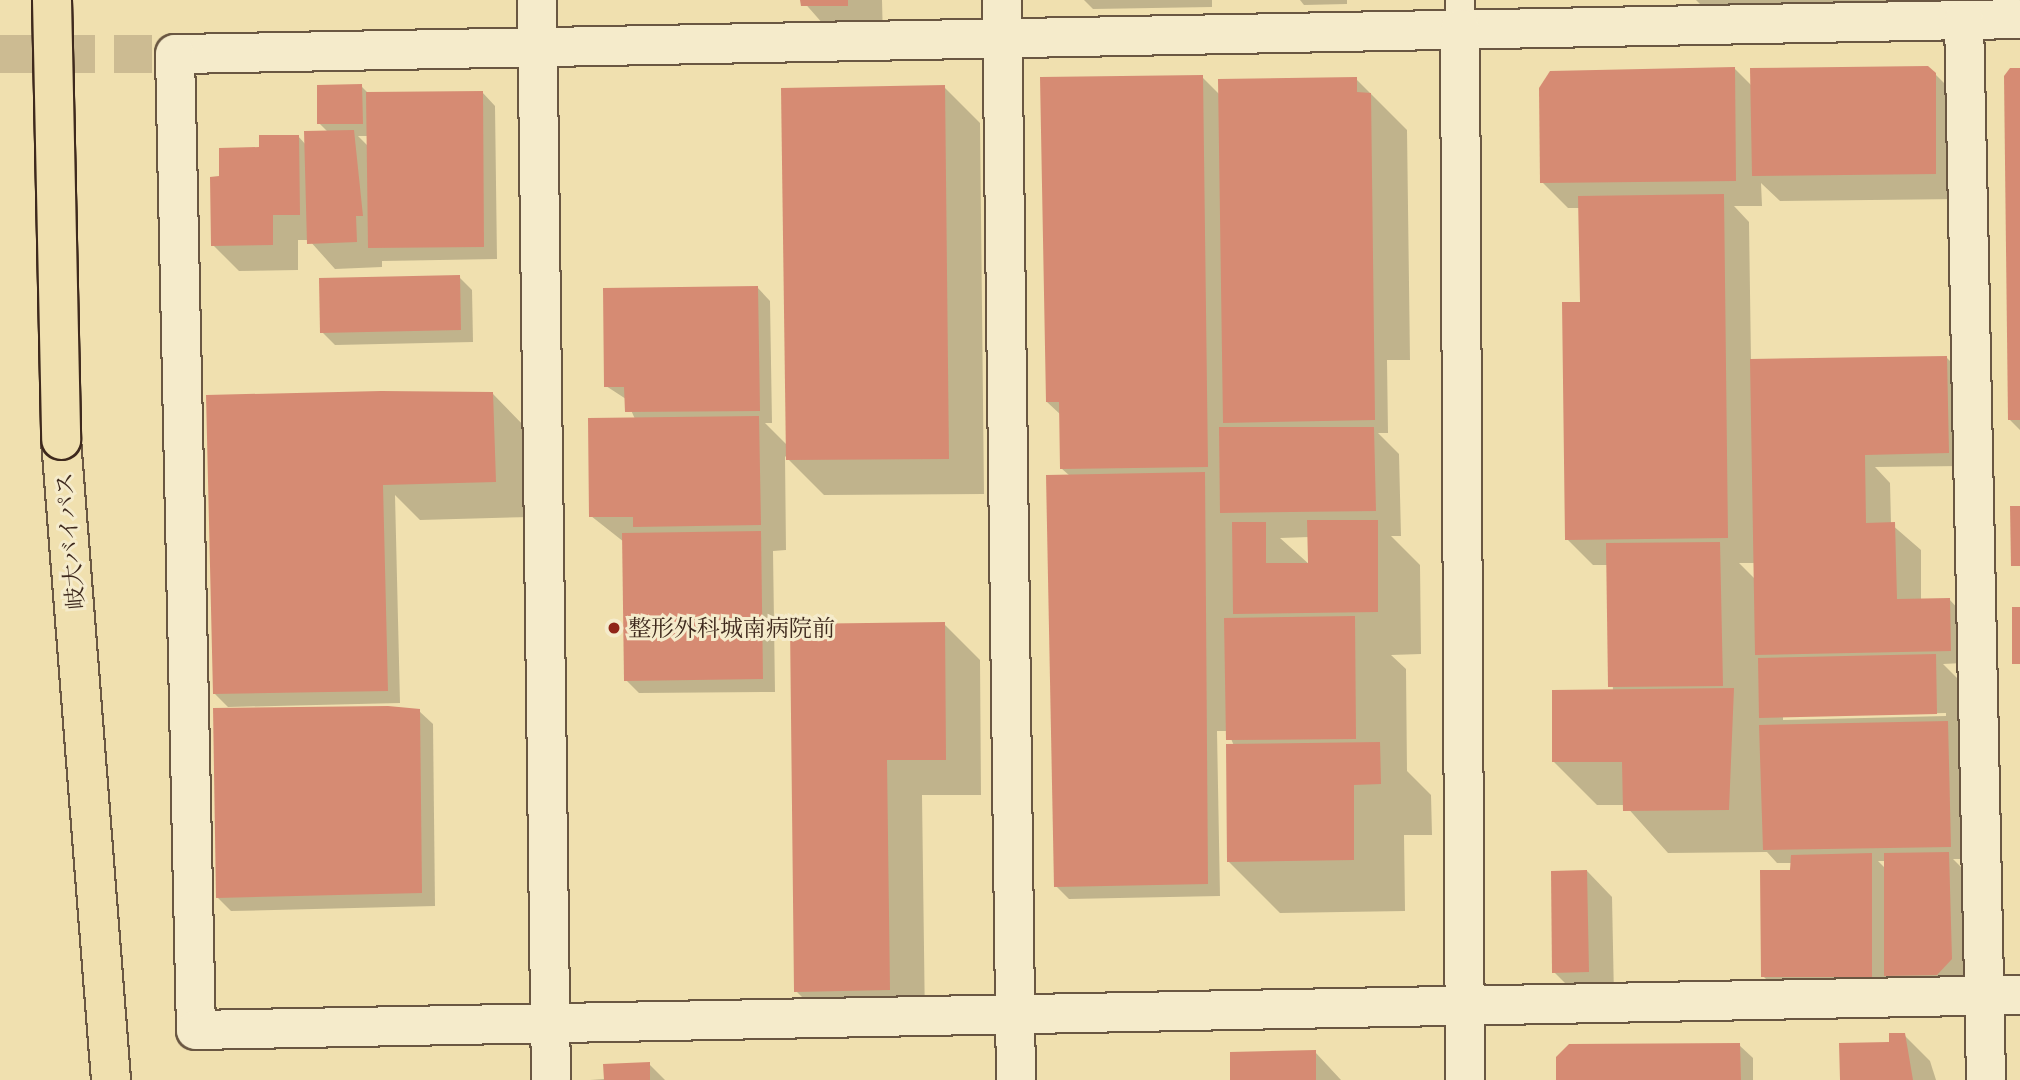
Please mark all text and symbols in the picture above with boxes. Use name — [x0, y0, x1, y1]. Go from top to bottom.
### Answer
street label: 岐大バイパス — [50, 471, 90, 611]
place label: 整形外科城南病院前 — [628, 614, 835, 642]
marker: 整形外科城南病院前 — [606, 620, 622, 636]

